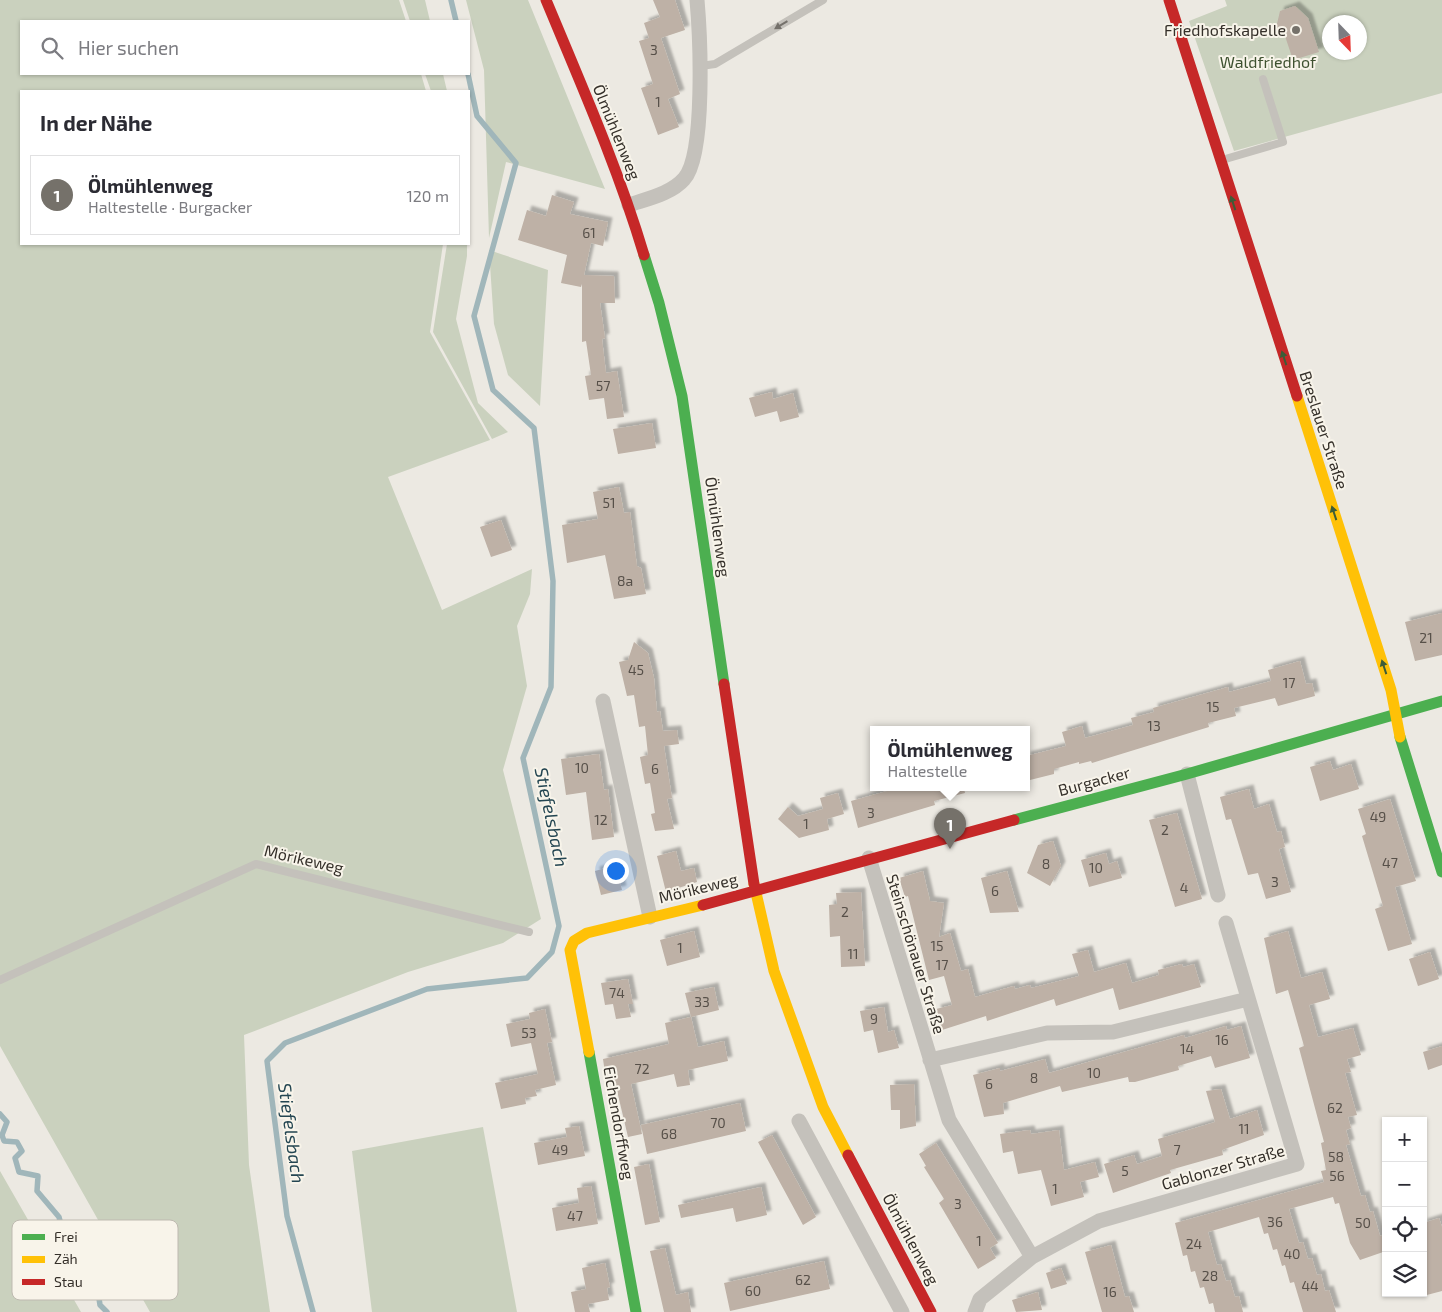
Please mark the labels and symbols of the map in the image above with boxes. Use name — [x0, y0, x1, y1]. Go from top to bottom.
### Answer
north arrow — [1322, 15, 1367, 60]
one-way arrow — [774, 20, 787, 29]
place label: Friedhofskapelle — [1164, 20, 1286, 39]
marker: Friedhofskapelle — [1290, 24, 1302, 36]
house number: 3 — [650, 41, 658, 58]
park label: Waldfriedhof — [1220, 52, 1317, 71]
street label: Ölmühlenweg — [590, 81, 645, 182]
house number: 1 — [655, 93, 661, 110]
one-way arrow — [1229, 196, 1237, 211]
house number: 61 — [582, 224, 596, 241]
one-way arrow — [1279, 350, 1287, 365]
street label: Breslauer Straße — [1296, 368, 1353, 491]
house number: 57 — [596, 377, 610, 394]
street label: Ölmühlenweg — [702, 476, 735, 578]
house number: 51 — [602, 494, 616, 511]
one-way arrow — [1329, 505, 1337, 520]
house number: 8a — [617, 572, 633, 589]
house number: 21 — [1419, 629, 1433, 646]
one-way arrow — [1379, 659, 1387, 674]
house number: 45 — [628, 661, 644, 678]
house number: 17 — [1283, 674, 1295, 691]
house number: 15 — [1206, 698, 1220, 715]
house number: 13 — [1147, 717, 1161, 734]
house number: 10 — [575, 759, 589, 776]
house number: 6 — [651, 760, 659, 777]
street label: Burgacker — [1056, 762, 1133, 799]
water label: Stiefelsbach — [531, 765, 573, 869]
house number: 3 — [867, 804, 875, 821]
pin: 1 — [934, 808, 966, 849]
house number: 49 — [1370, 808, 1386, 825]
house number: 12 — [594, 811, 608, 828]
house number: 1 — [803, 815, 809, 832]
house number: 2 — [1161, 821, 1169, 838]
street label: Mörikeweg — [263, 840, 346, 877]
house number: 47 — [1382, 854, 1398, 871]
house number: 8 — [1042, 855, 1050, 872]
your location — [603, 858, 629, 884]
house number: 10 — [1089, 859, 1103, 876]
street label: Mörikeweg — [656, 869, 739, 906]
street label: Steinschönauer Straße — [883, 872, 950, 1036]
house number: 3 — [1271, 873, 1279, 890]
house number: 4 — [1180, 879, 1188, 896]
house number: 6 — [991, 882, 999, 899]
house number: 2 — [841, 903, 849, 920]
house number: 15 — [930, 937, 944, 954]
house number: 1 — [677, 939, 683, 956]
house number: 11 — [847, 945, 859, 962]
house number: 17 — [936, 956, 948, 973]
house number: 74 — [609, 984, 625, 1001]
house number: 33 — [694, 993, 710, 1010]
house number: 9 — [870, 1010, 878, 1027]
house number: 53 — [521, 1024, 537, 1041]
house number: 16 — [1215, 1031, 1229, 1048]
house number: 14 — [1180, 1040, 1194, 1057]
house number: 72 — [634, 1060, 650, 1077]
house number: 10 — [1087, 1064, 1101, 1081]
street label: Eichendorffweg — [600, 1065, 639, 1181]
house number: 8 — [1030, 1069, 1038, 1086]
house number: 6 — [985, 1075, 993, 1092]
water label: Stiefelsbach — [274, 1081, 310, 1185]
house number: 62 — [1327, 1099, 1343, 1116]
house number: 70 — [710, 1114, 726, 1131]
house number: 11 — [1238, 1120, 1250, 1137]
house number: 68 — [661, 1125, 677, 1142]
street label: Gablonzer Straße — [1159, 1140, 1287, 1193]
house number: 49 — [552, 1141, 568, 1158]
house number: 7 — [1173, 1141, 1181, 1158]
house number: 58 — [1328, 1148, 1344, 1165]
house number: 5 — [1121, 1162, 1129, 1179]
house number: 56 — [1329, 1167, 1345, 1184]
house number: 1 — [1052, 1180, 1058, 1197]
street label: Ölmühlenweg — [879, 1190, 944, 1288]
house number: 3 — [954, 1195, 962, 1212]
house number: 47 — [567, 1207, 583, 1224]
house number: 36 — [1267, 1213, 1283, 1230]
house number: 50 — [1355, 1214, 1371, 1231]
legend — [12, 1220, 178, 1300]
text: Frei — [54, 1228, 78, 1245]
house number: 1 — [976, 1232, 982, 1249]
house number: 24 — [1186, 1235, 1202, 1252]
house number: 40 — [1283, 1245, 1301, 1262]
text: Zäh — [54, 1250, 78, 1267]
house number: 28 — [1202, 1267, 1218, 1284]
house number: 62 — [795, 1271, 811, 1288]
text: Stau — [54, 1273, 83, 1290]
house number: 44 — [1301, 1277, 1319, 1294]
house number: 60 — [745, 1282, 761, 1299]
house number: 16 — [1103, 1283, 1117, 1300]

